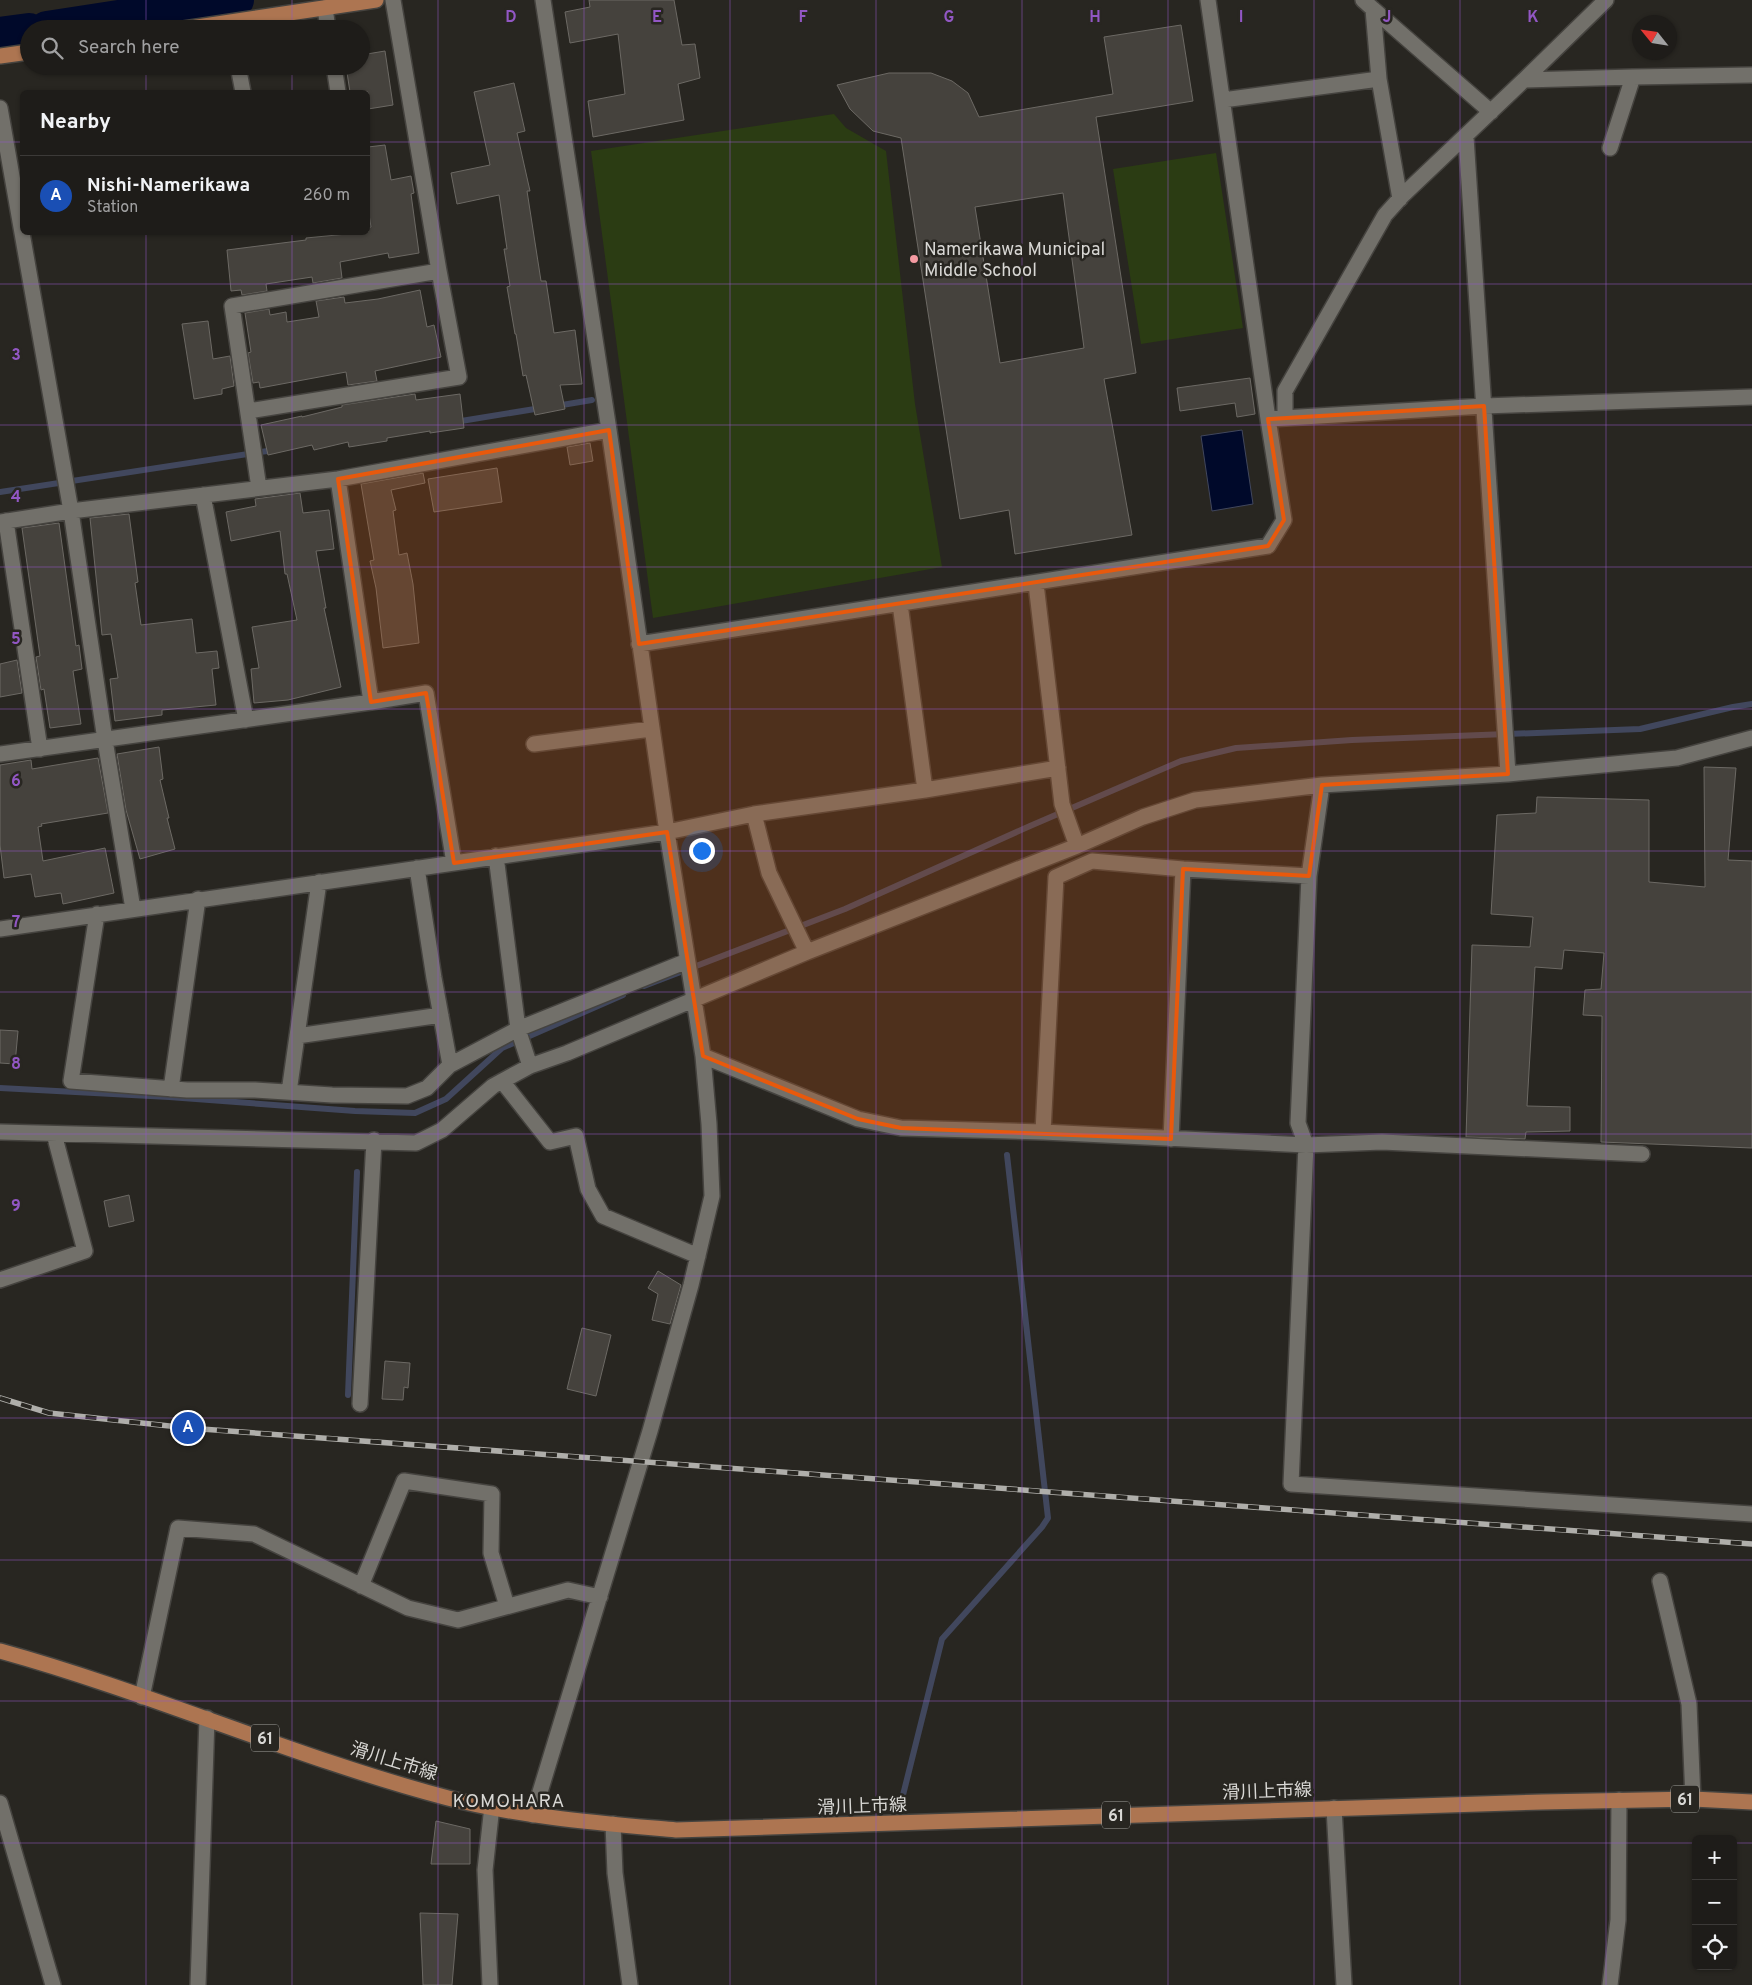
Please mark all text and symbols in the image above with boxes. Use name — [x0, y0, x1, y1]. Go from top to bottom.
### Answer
text: D — [505, 8, 517, 28]
text: E — [652, 8, 662, 28]
text: F — [798, 8, 808, 28]
text: G — [944, 8, 954, 28]
text: H — [1089, 8, 1101, 28]
text: I — [1239, 8, 1243, 28]
text: J — [1383, 8, 1391, 28]
text: K — [1527, 8, 1539, 28]
north arrow — [1632, 15, 1677, 60]
search box — [20, 20, 370, 75]
icon: search — [38, 34, 66, 62]
text: Search here — [78, 36, 180, 60]
text: Nearby — [40, 109, 111, 136]
text: Nishi-Namerikawa — [87, 174, 250, 198]
text: A — [50, 186, 62, 206]
text: 260 m — [303, 186, 350, 206]
text: Station — [87, 198, 138, 218]
place label: Namerikawa Municipal Middle School — [924, 239, 1105, 283]
marker: Namerikawa Municipal Middle School — [908, 253, 920, 265]
text: 3 — [11, 346, 21, 366]
text: 4 — [11, 488, 21, 508]
text: 5 — [11, 630, 21, 650]
text: 6 — [11, 772, 21, 792]
your location — [689, 838, 715, 864]
text: 7 — [12, 913, 20, 933]
text: 8 — [11, 1055, 21, 1075]
text: 9 — [11, 1197, 21, 1217]
pin: A — [172, 1409, 204, 1447]
road number: 61 — [251, 1725, 279, 1752]
street label: 滑川上市線 — [347, 1738, 440, 1787]
street label: 滑川上市線 — [1222, 1779, 1312, 1806]
road number: 61 — [1671, 1786, 1699, 1812]
district label: KOMOHARA — [452, 1790, 566, 1814]
street label: 滑川上市線 — [817, 1794, 907, 1821]
road number: 61 — [1102, 1802, 1130, 1828]
map controls — [1692, 1835, 1737, 1970]
button: + — [1692, 1835, 1737, 1880]
button: − — [1692, 1880, 1737, 1925]
button: locate — [1692, 1925, 1737, 1970]

